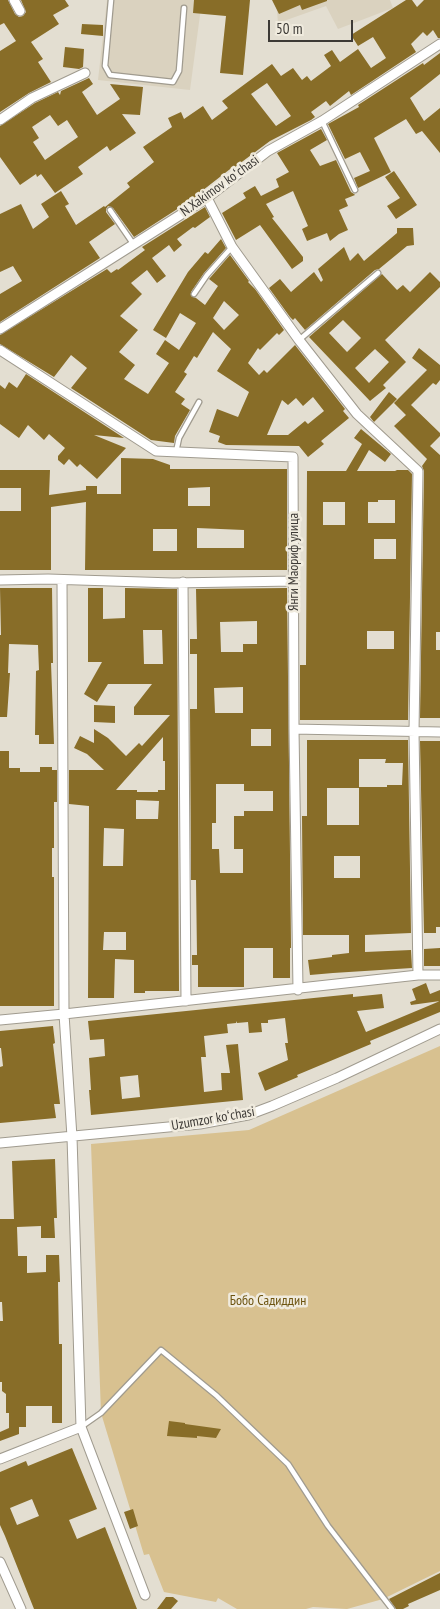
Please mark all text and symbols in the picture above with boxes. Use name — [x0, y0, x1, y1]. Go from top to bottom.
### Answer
scale bar — [270, 10, 355, 42]
text: 50 m — [276, 19, 302, 38]
street label: N.Xakimov koʻchasi — [177, 152, 263, 220]
street label: Янги Маориф улица — [286, 513, 302, 611]
street label: Uzumzor koʻchasi — [170, 1103, 256, 1135]
park label: Бобо Садиддин — [230, 1293, 306, 1309]

